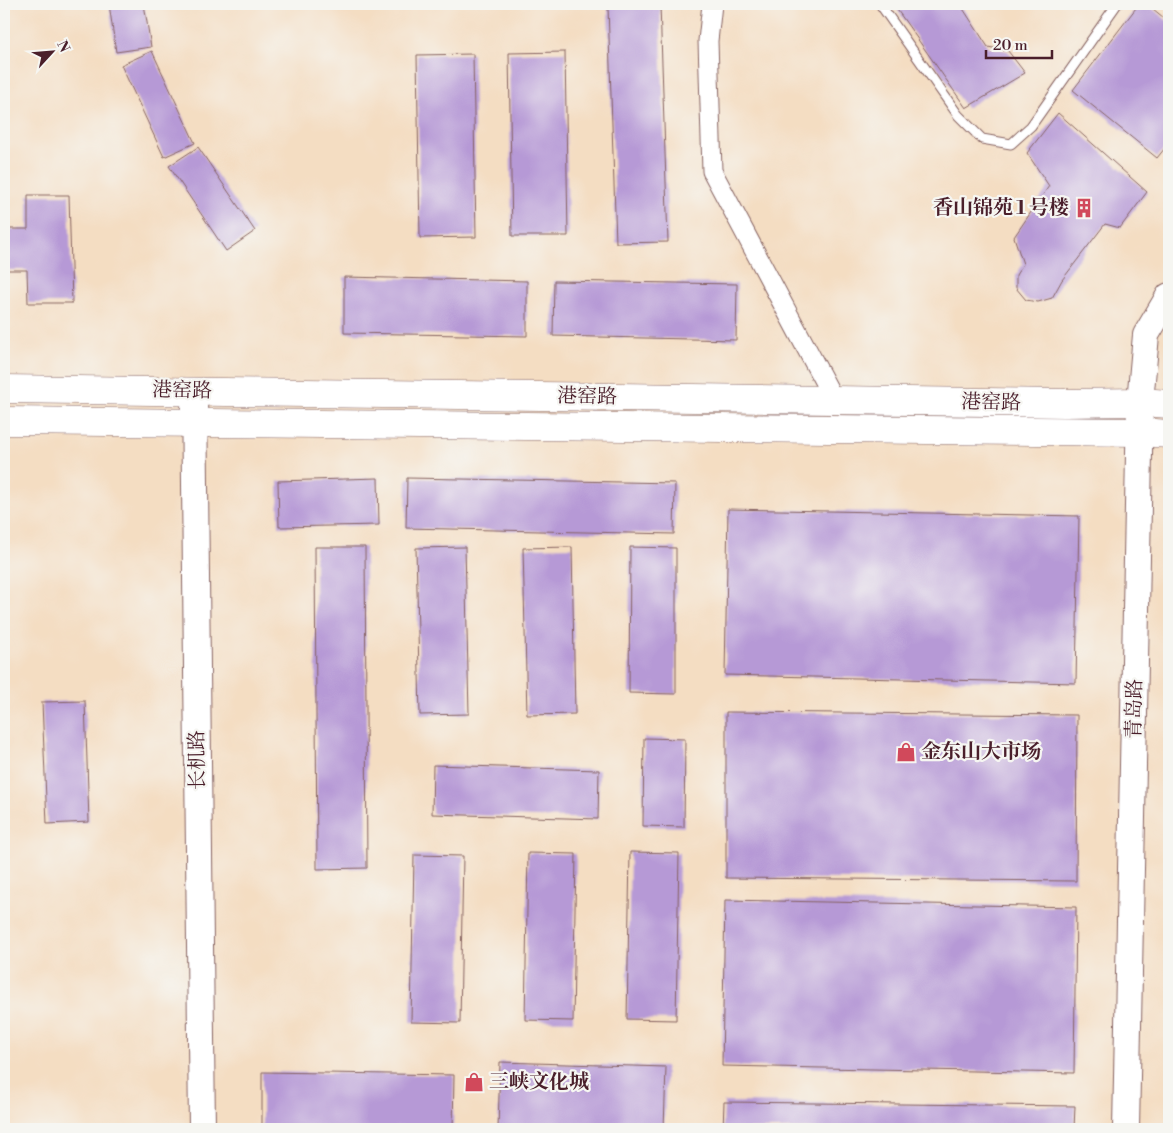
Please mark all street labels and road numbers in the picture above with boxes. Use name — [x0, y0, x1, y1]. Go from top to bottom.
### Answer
street label: 港窑路 — [152, 378, 212, 404]
street label: 港窑路 — [557, 384, 617, 410]
street label: 港窑路 — [961, 390, 1021, 416]
street label: 青岛路 — [1122, 679, 1148, 739]
street label: 长机路 — [185, 730, 211, 790]

